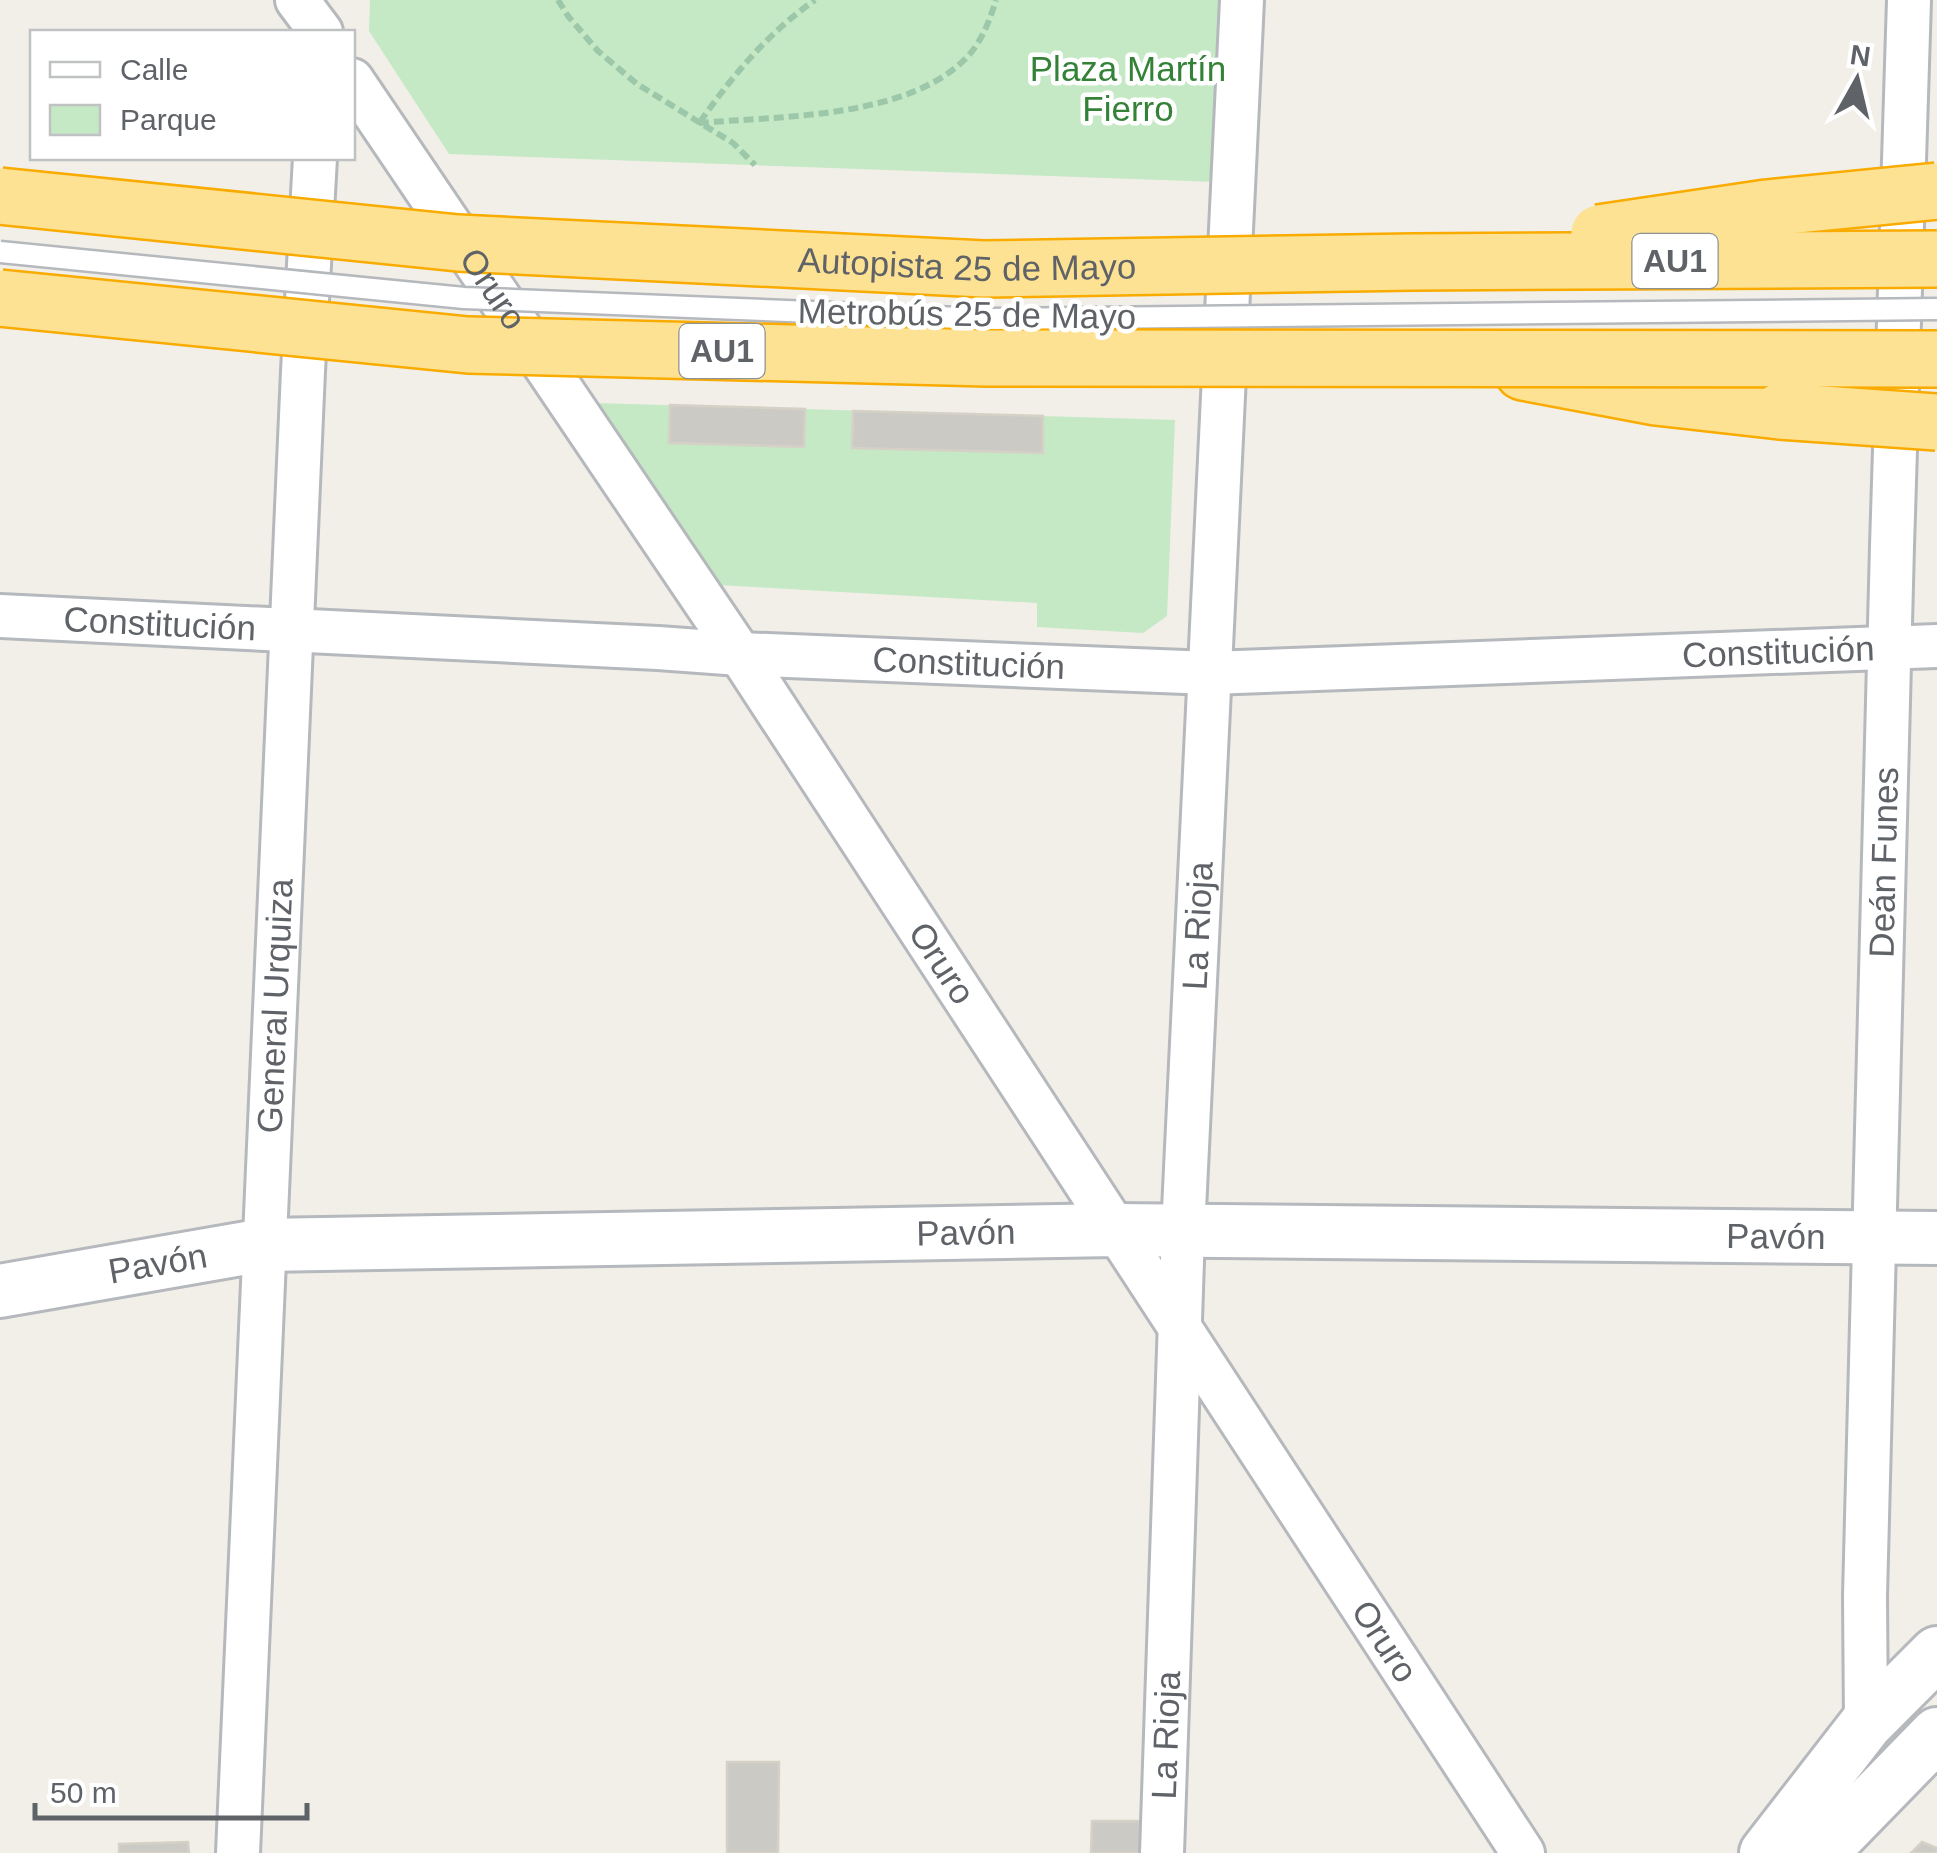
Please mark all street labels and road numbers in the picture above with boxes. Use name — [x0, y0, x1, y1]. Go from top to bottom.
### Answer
road number: AU1 — [1632, 234, 1718, 288]
street label: Autopista 25 de Mayo — [797, 240, 1137, 288]
street label: Oruro — [452, 241, 535, 336]
street label: Metrobús 25 de Mayo — [797, 291, 1137, 336]
road number: AU1 — [680, 324, 764, 378]
street label: Constitución — [63, 599, 257, 647]
street label: Constitución — [1681, 628, 1875, 674]
street label: Constitución — [872, 639, 1066, 686]
street label: Deán Funes — [1861, 766, 1905, 958]
street label: La Rioja — [1175, 860, 1220, 991]
street label: General Urquiza — [250, 877, 300, 1134]
street label: Oruro — [901, 915, 983, 1011]
street label: Pavón — [916, 1212, 1016, 1252]
street label: Pavón — [1726, 1216, 1826, 1256]
street label: Pavón — [105, 1235, 210, 1291]
street label: Oruro — [1344, 1593, 1426, 1689]
street label: La Rioja — [1144, 1670, 1187, 1800]

